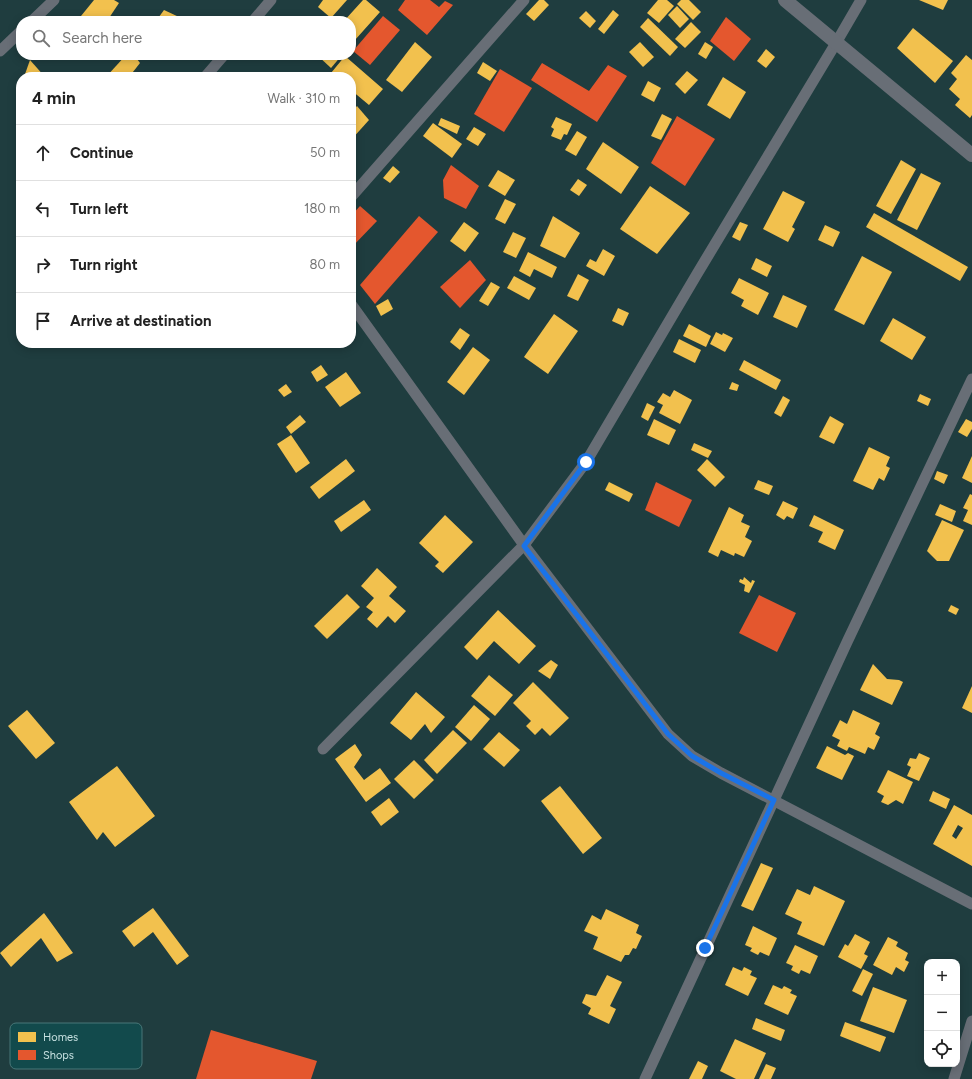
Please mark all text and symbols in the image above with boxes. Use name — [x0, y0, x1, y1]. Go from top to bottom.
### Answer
search box — [16, 16, 356, 60]
icon: search — [30, 27, 52, 49]
text: Search here — [62, 29, 142, 47]
text: 4 min — [32, 88, 76, 108]
text: Walk · 310 m — [267, 91, 340, 106]
icon: ahead — [32, 142, 54, 164]
text: Continue — [70, 144, 133, 162]
text: 50 m — [310, 145, 340, 160]
icon: left — [32, 198, 54, 220]
text: Turn left — [70, 200, 128, 218]
text: 180 m — [304, 201, 340, 216]
icon: right — [32, 254, 54, 276]
text: Turn right — [70, 256, 138, 274]
text: 80 m — [309, 257, 340, 272]
icon: arrive — [32, 310, 54, 332]
text: Arrive at destination — [70, 312, 211, 330]
route start — [577, 453, 595, 471]
route end — [696, 939, 714, 957]
map controls — [924, 959, 960, 1067]
button: + — [924, 959, 960, 995]
button: − — [924, 995, 960, 1031]
legend — [10, 1023, 142, 1069]
text: Homes — [43, 1031, 78, 1044]
button: locate — [924, 1031, 960, 1067]
text: Shops — [43, 1049, 74, 1062]

